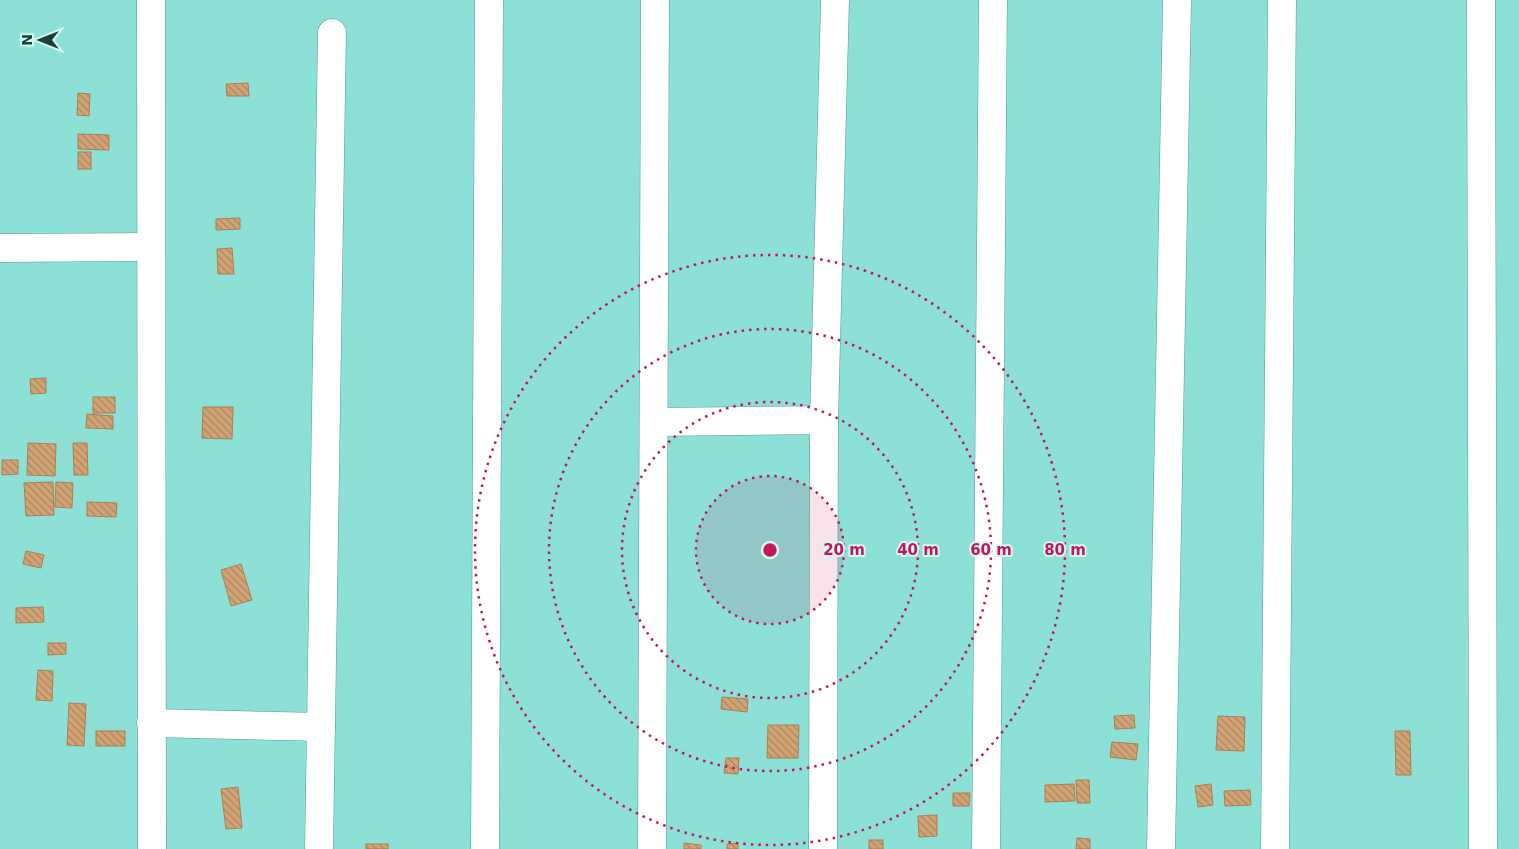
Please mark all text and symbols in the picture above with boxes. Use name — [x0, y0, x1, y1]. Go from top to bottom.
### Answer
north arrow — [15, 15, 65, 65]
text: N — [19, 34, 35, 46]
centre of rings — [761, 541, 779, 559]
text: 20 m — [823, 541, 865, 559]
text: 40 m — [897, 541, 939, 559]
text: 60 m — [970, 541, 1012, 559]
text: 80 m — [1044, 541, 1086, 559]

